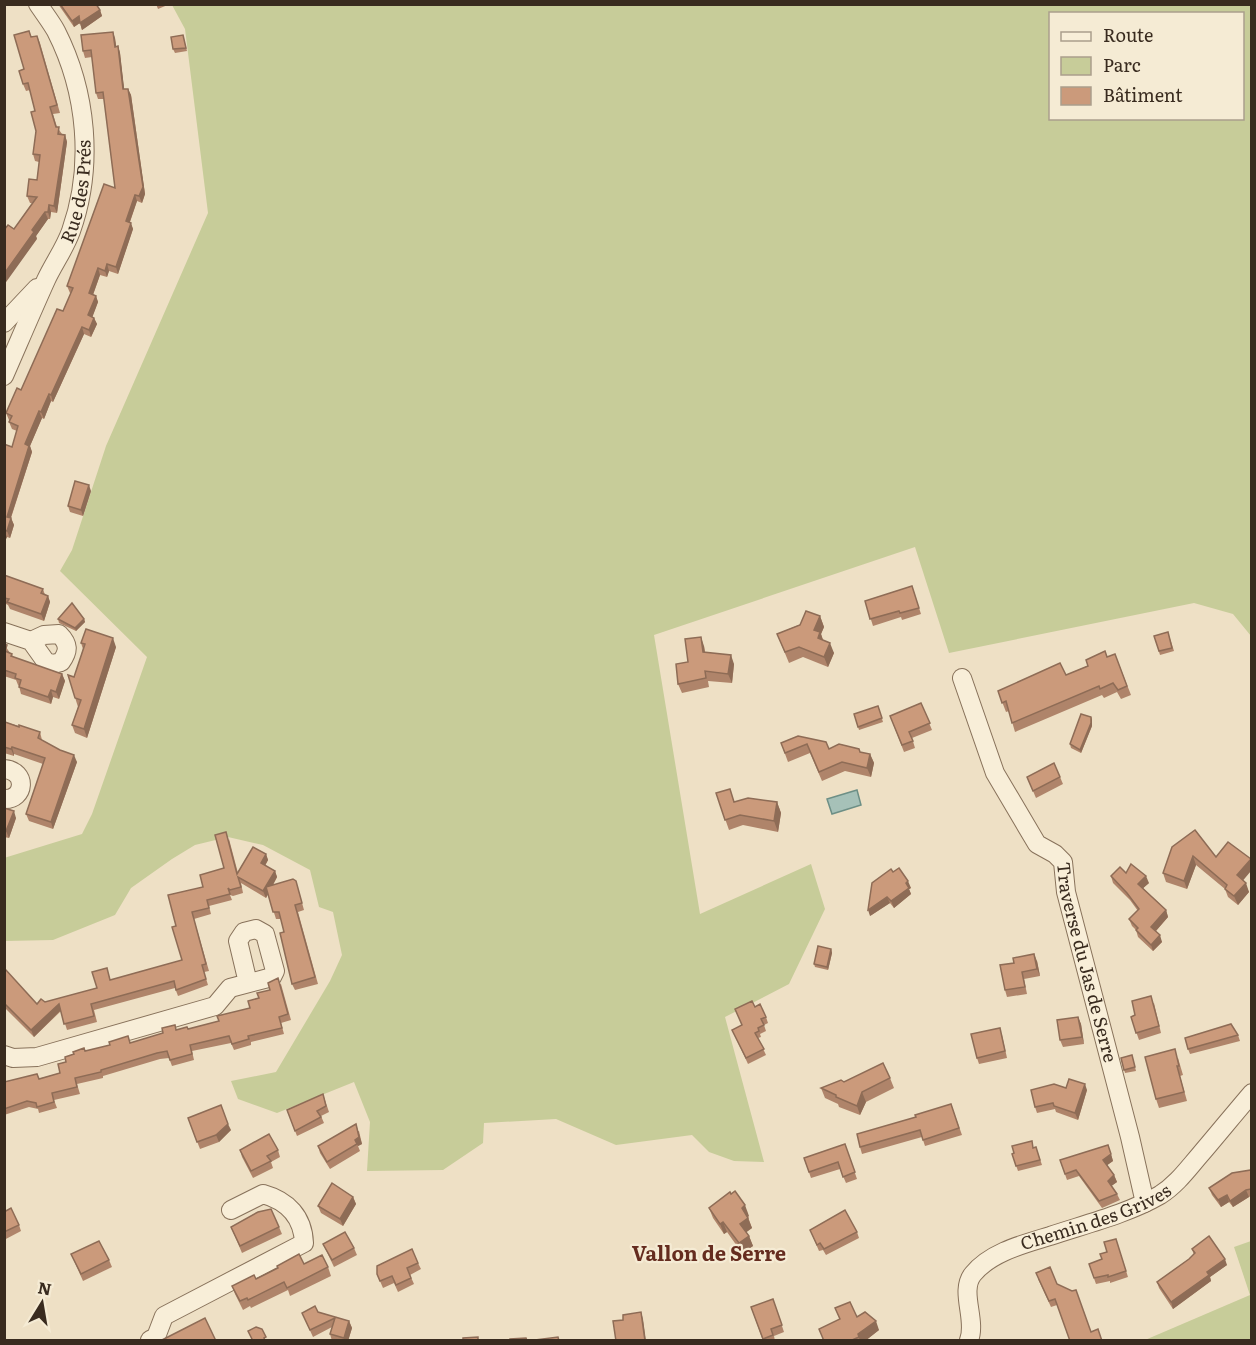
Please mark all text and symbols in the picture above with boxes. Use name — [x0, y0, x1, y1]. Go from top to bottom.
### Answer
legend — [1049, 12, 1244, 120]
text: Route — [1103, 21, 1153, 48]
text: Parc — [1103, 51, 1141, 78]
text: Bâtiment — [1103, 81, 1183, 108]
street label: Rue des Prés — [53, 140, 97, 247]
street label: Traverse du Jas de Serre — [1051, 861, 1125, 1065]
street label: Chemin des Grives — [1017, 1177, 1176, 1256]
district label: Vallon de Serre — [632, 1237, 786, 1267]
north arrow — [12, 1273, 72, 1333]
text: N — [36, 1274, 54, 1300]

